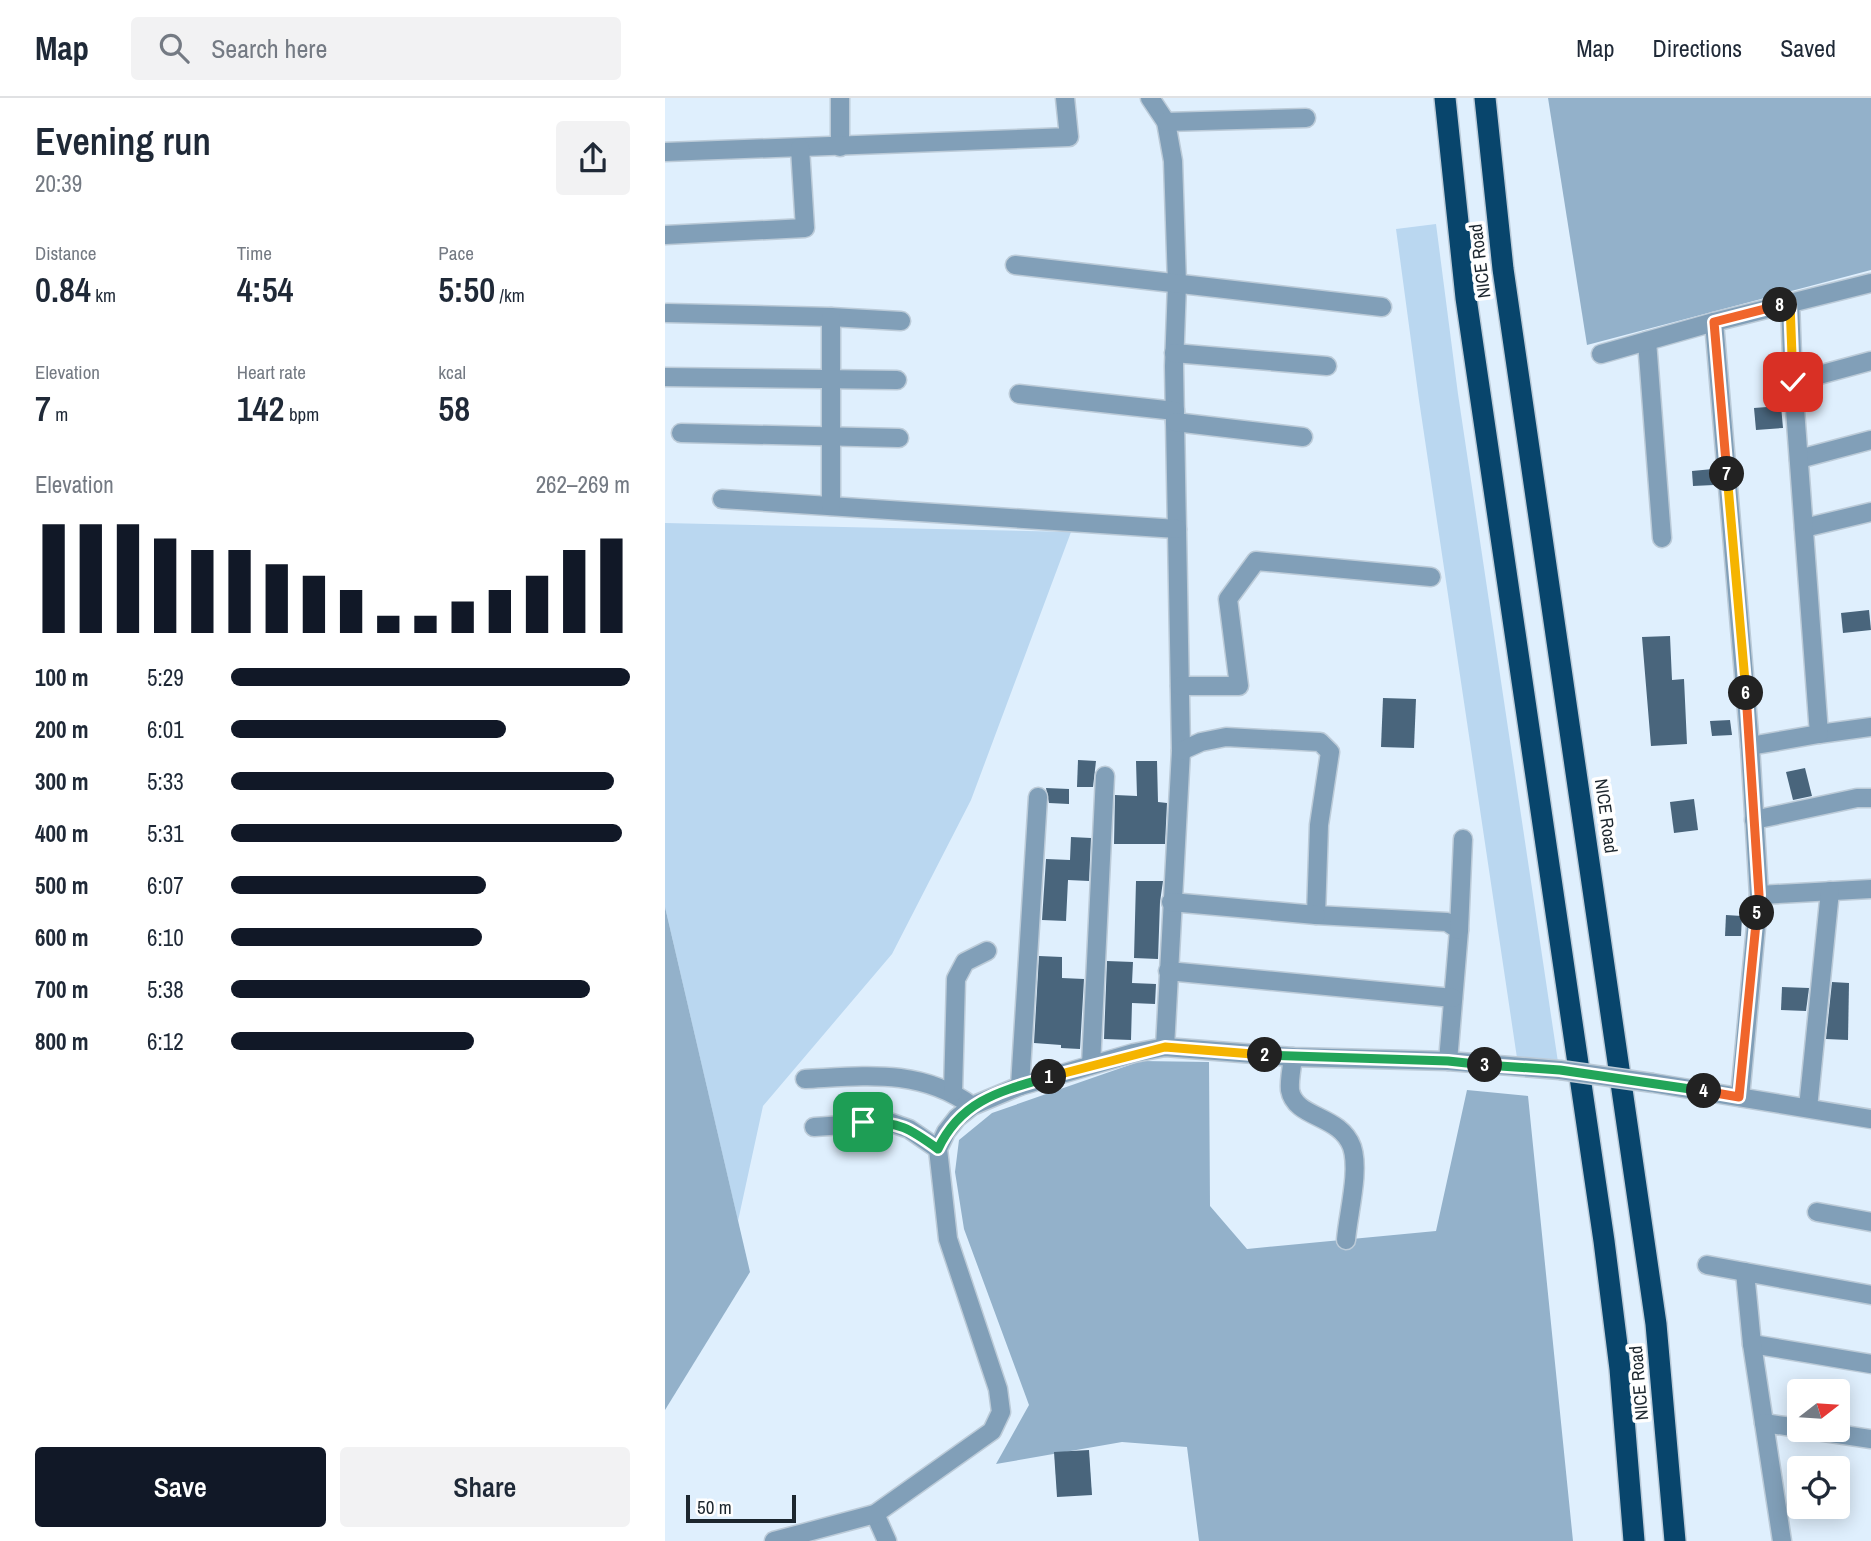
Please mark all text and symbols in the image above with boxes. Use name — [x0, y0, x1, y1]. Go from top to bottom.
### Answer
search box — [131, 17, 621, 80]
text: Map — [35, 26, 89, 70]
icon: search — [155, 29, 193, 67]
text: Search here — [211, 31, 327, 66]
text: Map — [1576, 32, 1614, 64]
text: Directions — [1652, 32, 1742, 64]
text: Saved — [1780, 32, 1836, 64]
text: Evening run — [35, 116, 211, 167]
button: share — [556, 121, 630, 195]
text: 20:39 — [35, 168, 82, 199]
street label: NICE Road — [1463, 222, 1496, 300]
text: Distance — [35, 240, 96, 266]
text: Time — [237, 240, 272, 266]
text: Pace — [438, 240, 474, 266]
text: 0.84 — [35, 266, 91, 313]
text: 4:54 — [237, 266, 294, 313]
text: 5:50 — [438, 266, 495, 313]
text: km — [91, 282, 116, 308]
text: /km — [495, 282, 525, 308]
pin: 8 — [1763, 288, 1797, 322]
text: 8 — [1775, 291, 1784, 317]
pin — [1763, 352, 1823, 412]
text: Elevation — [35, 359, 100, 385]
text: Heart rate — [237, 359, 306, 385]
text: kcal — [438, 359, 466, 385]
icon: check — [1774, 363, 1812, 401]
text: 7 — [35, 385, 51, 432]
text: 142 — [237, 385, 285, 432]
text: 58 — [438, 385, 470, 432]
text: m — [51, 401, 68, 427]
text: bpm — [285, 401, 319, 427]
pin: 7 — [1709, 456, 1745, 492]
text: 7 — [1722, 460, 1731, 486]
text: Elevation — [35, 469, 114, 500]
text: 262–269 m — [536, 469, 630, 500]
text: 100 m — [35, 662, 88, 693]
text: 5:29 — [147, 662, 184, 693]
pin: 6 — [1729, 676, 1763, 710]
text: 6 — [1741, 679, 1750, 705]
text: 200 m — [35, 714, 88, 745]
text: 6:01 — [147, 714, 184, 745]
text: 300 m — [35, 766, 88, 797]
text: 5:33 — [147, 766, 184, 797]
street label: NICE Road — [1589, 777, 1624, 855]
text: 400 m — [35, 818, 88, 849]
text: 5:31 — [147, 818, 184, 849]
text: 500 m — [35, 870, 88, 901]
text: 6:07 — [147, 870, 184, 901]
pin: 5 — [1739, 896, 1775, 930]
text: 5 — [1752, 899, 1761, 925]
text: 600 m — [35, 922, 88, 953]
text: 6:10 — [147, 922, 184, 953]
text: 700 m — [35, 974, 88, 1005]
text: 5:38 — [147, 974, 184, 1005]
text: 800 m — [35, 1026, 88, 1057]
text: 6:12 — [147, 1026, 184, 1057]
pin: 2 — [1247, 1038, 1283, 1072]
text: 2 — [1260, 1041, 1269, 1067]
pin: 3 — [1467, 1048, 1503, 1082]
text: 3 — [1480, 1051, 1489, 1077]
pin: 1 — [1031, 1060, 1067, 1094]
text: 1 — [1044, 1063, 1053, 1089]
pin: 4 — [1686, 1074, 1721, 1108]
text: 4 — [1699, 1077, 1708, 1103]
pin — [833, 1092, 893, 1152]
icon: arrive — [844, 1103, 882, 1141]
street label: NICE Road — [1623, 1345, 1654, 1421]
north arrow — [1787, 1379, 1850, 1442]
map controls — [1787, 1379, 1850, 1519]
button: Save — [35, 1447, 326, 1527]
button: Share — [340, 1447, 630, 1527]
button: locate — [1787, 1456, 1850, 1519]
scale bar — [686, 1492, 796, 1524]
text: 50 m — [697, 1494, 732, 1520]

